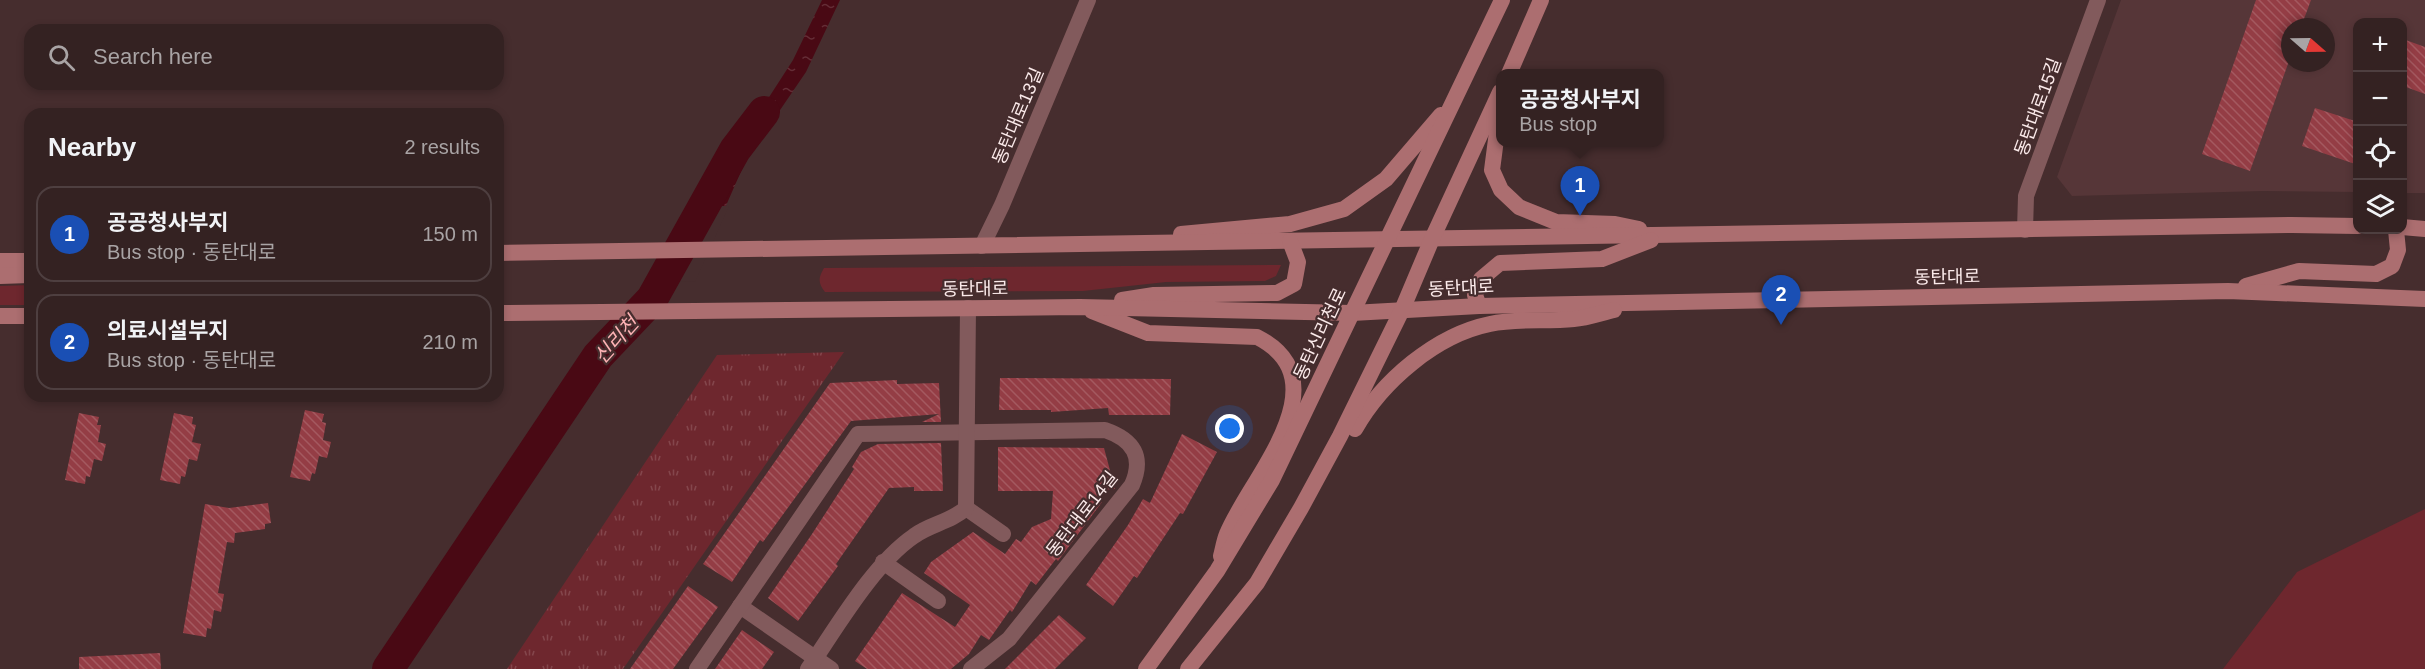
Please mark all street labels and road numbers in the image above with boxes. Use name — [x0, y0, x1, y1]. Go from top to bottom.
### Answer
street label: 동탄대로15길 — [2011, 55, 2065, 159]
street label: 동탄대로13길 — [989, 65, 1047, 167]
street label: 동탄대로 — [1914, 266, 1980, 288]
street label: 동탄대로 — [1427, 276, 1495, 300]
street label: 동탄대로 — [942, 278, 1008, 300]
street label: 동탄신리천로 — [1290, 285, 1350, 383]
street label: 동탄대로14길 — [1042, 467, 1122, 561]

